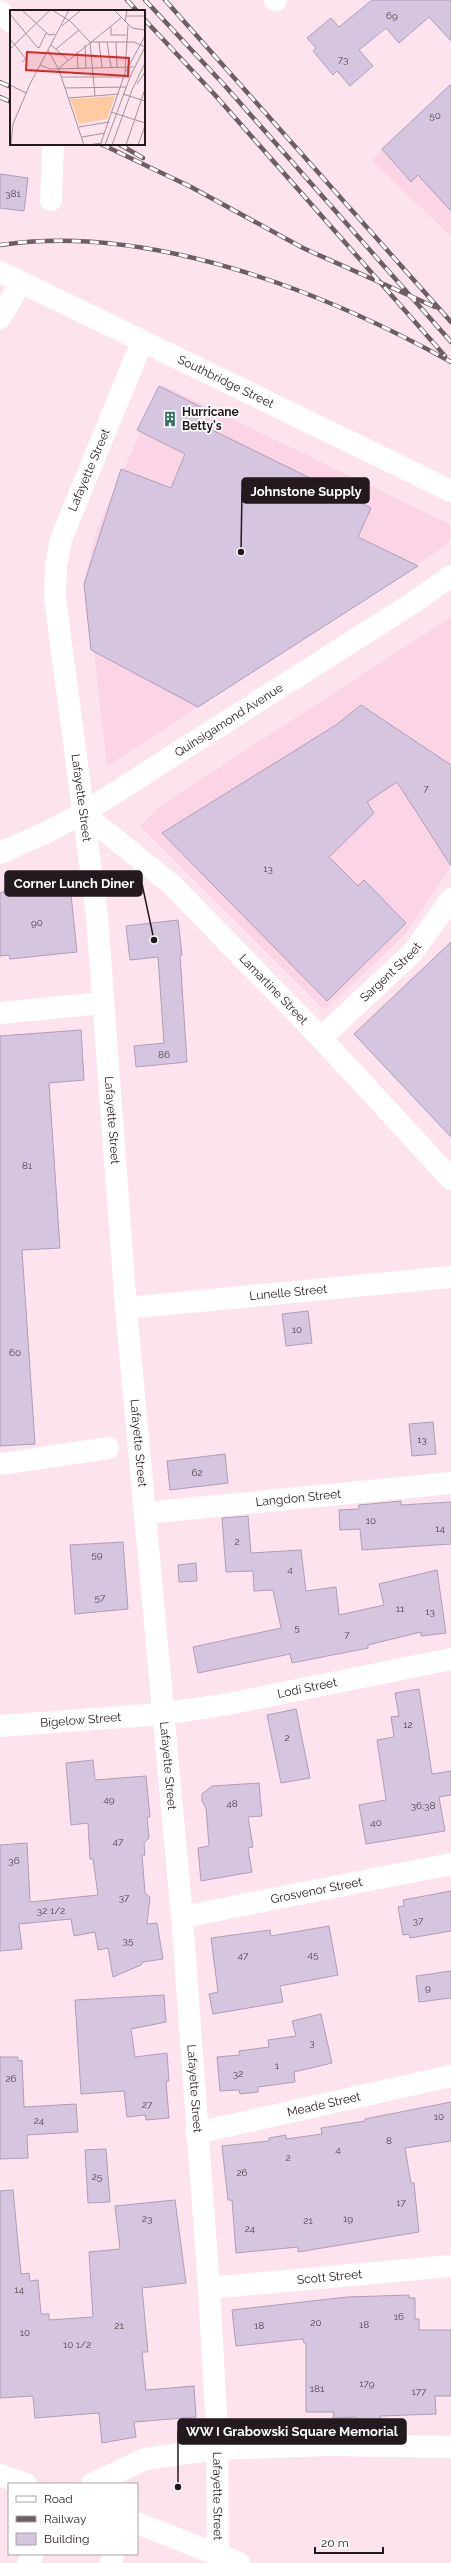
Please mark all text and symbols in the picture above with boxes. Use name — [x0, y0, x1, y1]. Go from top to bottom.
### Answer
inset map — [10, 10, 145, 145]
house number: 69 — [386, 10, 398, 21]
house number: 73 — [338, 54, 348, 65]
house number: 50 — [429, 110, 441, 121]
house number: 381 — [5, 188, 21, 199]
street label: Southbridge Street — [175, 352, 276, 411]
place label: Hurricane Betty's — [182, 405, 239, 433]
building icon: Hurricane Betty's — [161, 410, 179, 428]
street label: Lafayette Street — [65, 427, 113, 513]
callout: Johnstone Supply — [242, 478, 369, 503]
text: Johnstone Supply — [250, 484, 362, 499]
street label: Quinsigamond Avenue — [172, 680, 285, 760]
street label: Lafayette Street — [69, 753, 94, 843]
house number: 7 — [423, 783, 429, 794]
house number: 13 — [263, 863, 273, 874]
callout: Corner Lunch Diner — [5, 871, 142, 896]
text: Corner Lunch Diner — [14, 876, 134, 891]
house number: 90 — [31, 917, 43, 928]
street label: Sargent Street — [357, 940, 424, 1005]
street label: Lamartine Street — [236, 951, 311, 1027]
house number: 86 — [158, 1049, 170, 1060]
street label: Lafayette Street — [102, 1076, 122, 1165]
house number: 81 — [22, 1160, 33, 1171]
street label: Lunelle Street — [249, 1282, 328, 1303]
house number: 10 — [292, 1324, 302, 1335]
house number: 60 — [9, 1347, 21, 1358]
street label: Lafayette Street — [127, 1398, 149, 1488]
house number: 13 — [417, 1434, 427, 1445]
house number: 62 — [191, 1467, 203, 1478]
street label: Langdon Street — [255, 1487, 342, 1509]
house number: 10 — [366, 1515, 376, 1526]
house number: 14 — [435, 1523, 445, 1534]
house number: 2 — [234, 1536, 240, 1547]
house number: 59 — [91, 1549, 103, 1560]
house number: 4 — [287, 1564, 293, 1575]
house number: 57 — [95, 1592, 106, 1603]
house number: 11 — [396, 1603, 405, 1614]
house number: 13 — [425, 1606, 435, 1617]
house number: 5 — [294, 1622, 300, 1633]
house number: 7 — [344, 1629, 350, 1640]
street label: Lodi Street — [276, 1675, 338, 1701]
street label: Bigelow Street — [40, 1710, 122, 1730]
house number: 12 — [403, 1719, 413, 1730]
street label: Lafayette Street — [157, 1721, 179, 1810]
house number: 2 — [284, 1732, 290, 1743]
house number: 49 — [103, 1794, 115, 1805]
house number: 48 — [226, 1798, 238, 1809]
house number: 36;38 — [411, 1800, 435, 1811]
house number: 40 — [370, 1817, 382, 1828]
house number: 47 — [113, 1836, 124, 1847]
house number: 36 — [8, 1855, 20, 1866]
street label: Grosvenor Street — [269, 1875, 363, 1906]
house number: 37 — [119, 1892, 130, 1903]
house number: 32 1/2 — [37, 1905, 65, 1916]
house number: 37 — [413, 1915, 424, 1926]
house number: 35 — [123, 1935, 134, 1946]
house number: 45 — [308, 1949, 319, 1960]
house number: 47 — [238, 1950, 249, 1961]
house number: 9 — [425, 1982, 431, 1993]
house number: 3 — [309, 2037, 315, 2048]
street label: Lafayette Street — [184, 2044, 205, 2133]
house number: 1 — [275, 2060, 280, 2071]
house number: 32 — [233, 2068, 243, 2079]
house number: 26 — [5, 2073, 17, 2084]
street label: Meade Street — [286, 2089, 362, 2119]
house number: 27 — [142, 2099, 153, 2110]
house number: 10 — [434, 2111, 444, 2122]
house number: 24 — [34, 2115, 45, 2126]
house number: 8 — [386, 2135, 392, 2146]
house number: 4 — [335, 2144, 341, 2155]
house number: 2 — [285, 2152, 291, 2163]
house number: 26 — [236, 2167, 248, 2178]
house number: 25 — [92, 2171, 103, 2182]
house number: 17 — [396, 2197, 406, 2208]
house number: 23 — [142, 2213, 152, 2224]
house number: 19 — [343, 2213, 353, 2224]
house number: 21 — [303, 2215, 313, 2226]
house number: 24 — [245, 2223, 256, 2234]
street label: Scott Street — [296, 2267, 363, 2287]
house number: 14 — [14, 2284, 24, 2295]
house number: 16 — [394, 2311, 404, 2322]
house number: 20 — [310, 2317, 322, 2328]
house number: 18 — [359, 2319, 369, 2330]
house number: 21 — [114, 2320, 124, 2331]
house number: 18 — [254, 2320, 264, 2331]
house number: 10 — [20, 2327, 30, 2338]
house number: 10 1/2 — [63, 2339, 91, 2350]
house number: 179 — [359, 2378, 375, 2389]
house number: 181 — [310, 2383, 325, 2394]
house number: 177 — [412, 2386, 427, 2397]
callout: WW I Grabowski Square Memorial — [178, 2419, 406, 2444]
text: WW I Grabowski Square Memorial — [186, 2424, 399, 2439]
street label: Lafayette Street — [210, 2452, 225, 2540]
legend — [8, 2483, 138, 2555]
text: Road — [44, 2492, 73, 2506]
text: Railway — [44, 2512, 87, 2526]
scale bar — [315, 2529, 383, 2555]
text: Building — [44, 2532, 90, 2546]
text: 20 m — [321, 2536, 349, 2550]

